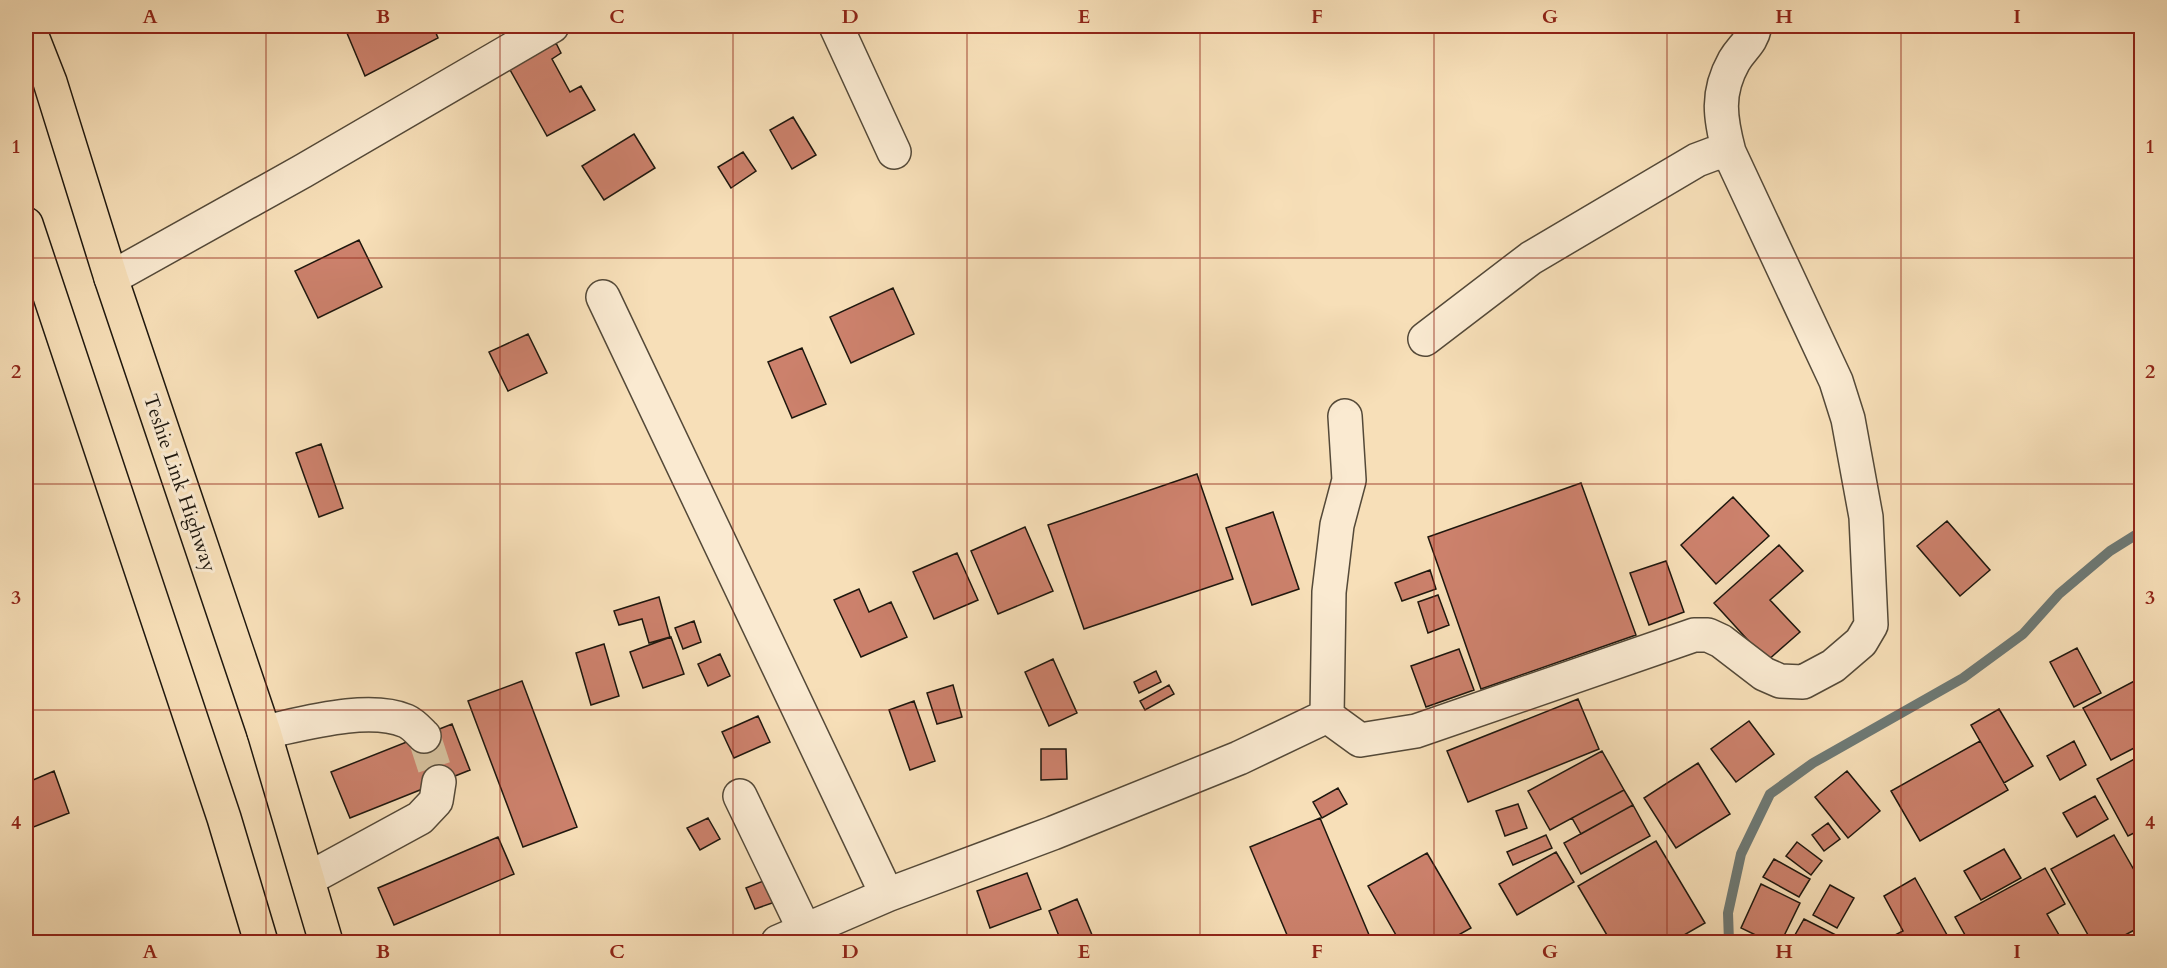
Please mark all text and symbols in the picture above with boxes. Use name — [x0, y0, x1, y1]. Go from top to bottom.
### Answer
text: A — [142, 3, 158, 30]
text: B — [376, 3, 390, 30]
text: C — [609, 3, 625, 30]
text: D — [841, 3, 859, 30]
text: E — [1078, 3, 1090, 30]
text: F — [1311, 3, 1323, 30]
text: G — [1542, 3, 1558, 30]
text: H — [1775, 3, 1793, 30]
text: I — [2013, 3, 2021, 30]
text: 1 — [11, 133, 21, 160]
text: 1 — [2145, 133, 2155, 160]
text: 2 — [11, 358, 21, 385]
text: 2 — [2145, 358, 2155, 385]
street label: Teshie Link Highway — [137, 390, 223, 576]
text: 3 — [11, 584, 21, 611]
text: 3 — [2145, 584, 2155, 611]
text: 4 — [11, 809, 21, 836]
text: 4 — [2145, 809, 2155, 836]
text: A — [142, 938, 158, 965]
text: B — [376, 938, 390, 965]
text: C — [609, 938, 625, 965]
text: D — [841, 938, 859, 965]
text: E — [1078, 938, 1090, 965]
text: F — [1311, 938, 1323, 965]
text: G — [1542, 938, 1558, 965]
text: H — [1775, 938, 1793, 965]
text: I — [2013, 938, 2021, 965]

